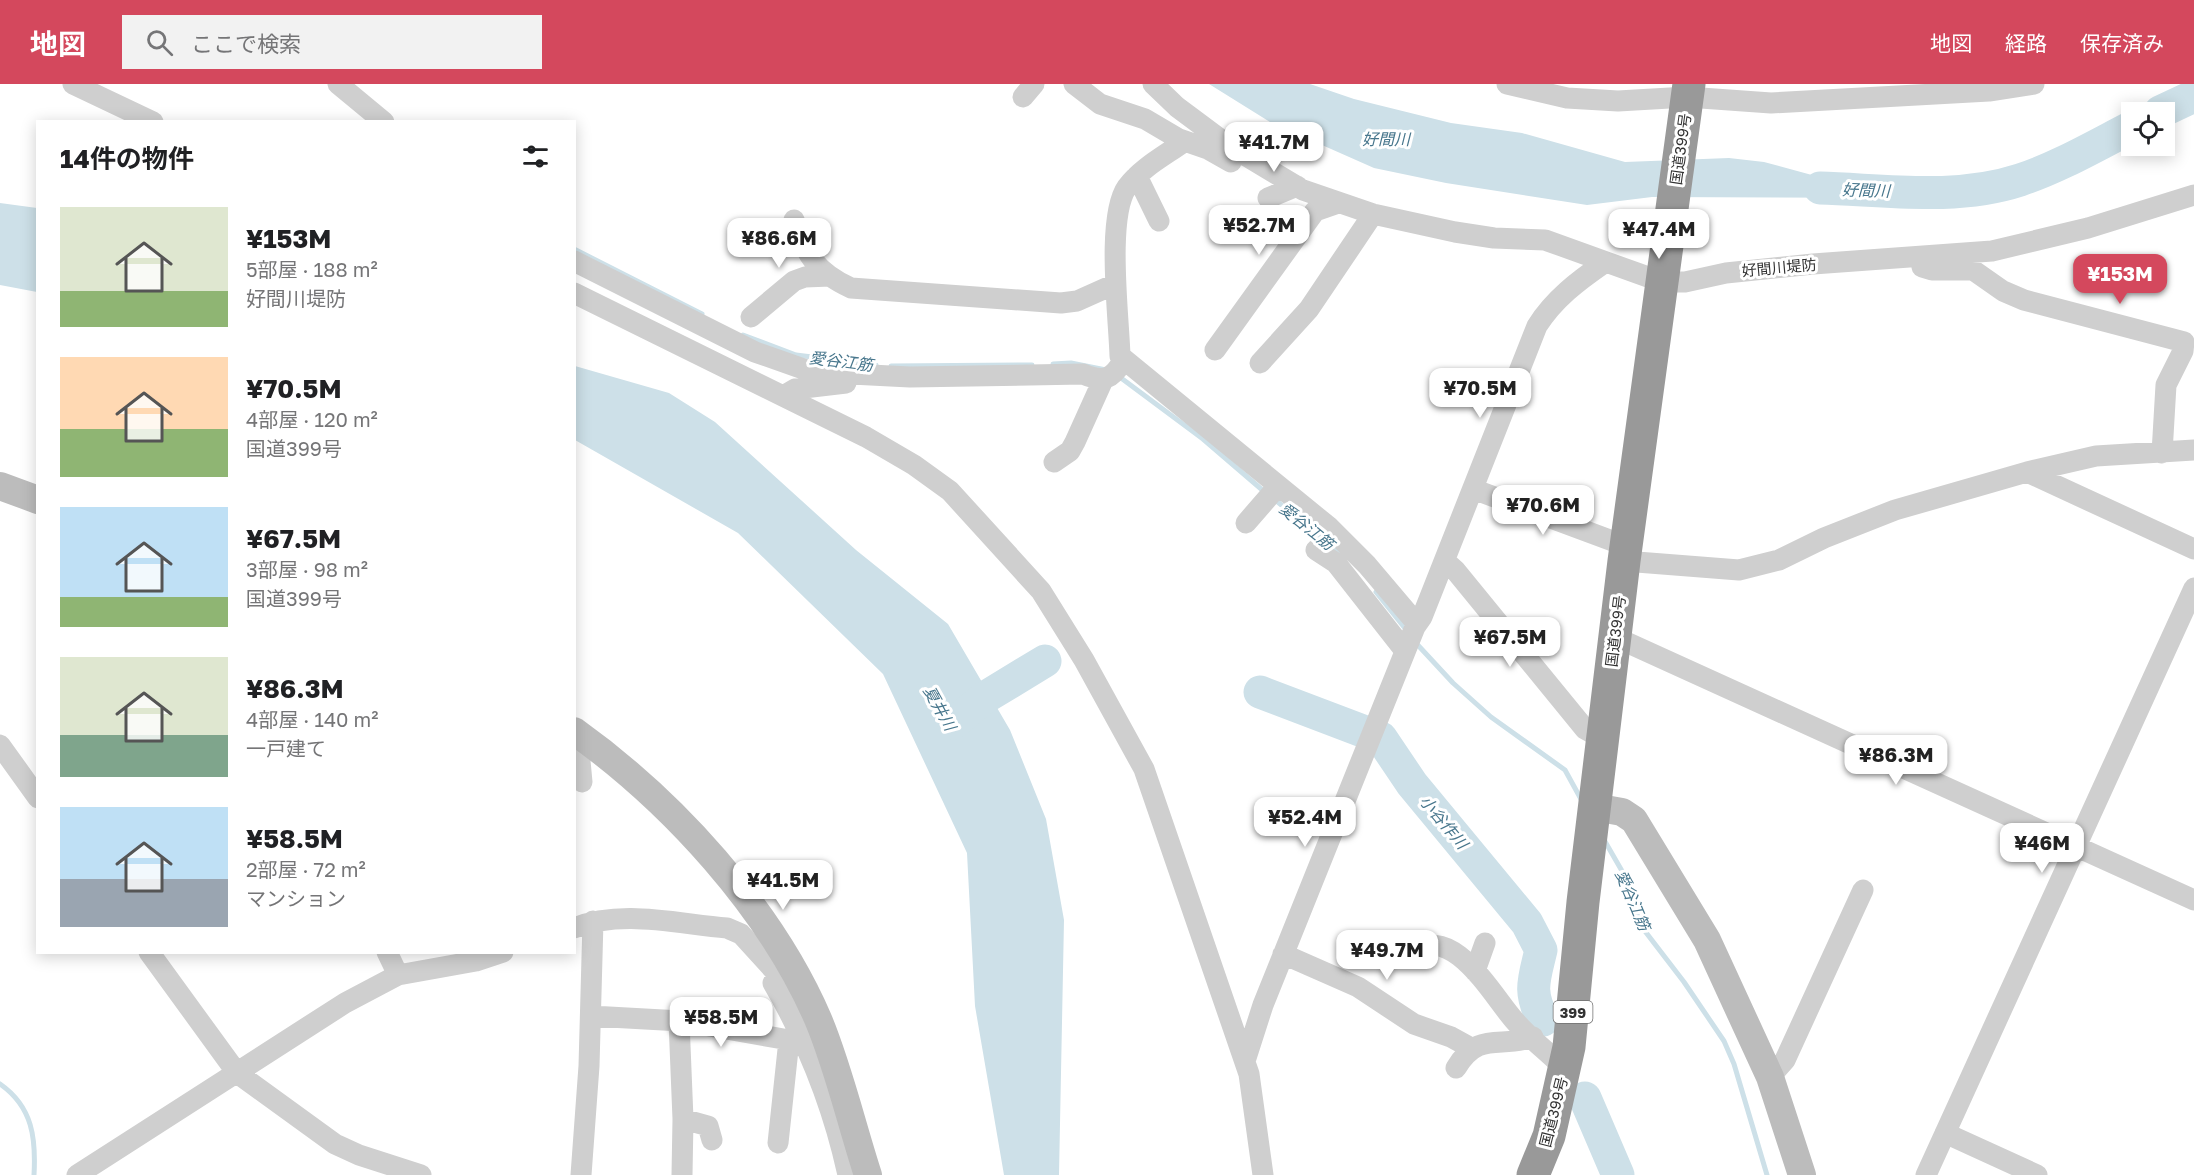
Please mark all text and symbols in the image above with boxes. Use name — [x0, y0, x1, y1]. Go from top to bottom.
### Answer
search box — [122, 15, 542, 69]
icon: search — [143, 26, 176, 59]
text: 地図 — [30, 27, 86, 60]
text: ここで検索 — [191, 30, 301, 57]
text: 地図 — [1930, 30, 1972, 56]
text: 経路 — [2005, 30, 2047, 56]
text: 保存済み — [2080, 30, 2164, 56]
map controls — [2121, 102, 2175, 156]
button: locate — [2121, 102, 2175, 156]
street label: 国道399号 — [1666, 112, 1694, 186]
pin: ¥41.7M — [1225, 122, 1323, 173]
text: ¥41.7M — [1238, 129, 1310, 153]
water label: 好間川 — [1362, 129, 1412, 149]
icon: filters — [519, 140, 552, 173]
text: 14件の物件 — [60, 143, 194, 174]
water label: 好間川 — [1842, 179, 1892, 201]
pin: ¥52.7M — [1210, 205, 1308, 256]
pin: ¥47.4M — [1610, 209, 1708, 260]
text: ¥52.7M — [1223, 212, 1295, 236]
text: ¥47.4M — [1622, 216, 1696, 240]
pin: ¥86.6M — [730, 218, 828, 269]
text: ¥153M — [246, 223, 331, 254]
text: ¥86.6M — [741, 225, 817, 249]
icon: home — [108, 231, 180, 303]
pin: ¥153M — [2078, 254, 2162, 305]
street label: 好間川堤防 — [1741, 255, 1817, 279]
text: 5部屋 · 188 m² — [246, 257, 378, 281]
text: ¥153M — [2087, 261, 2153, 285]
text: 好間川堤防 — [246, 286, 346, 310]
water label: 愛谷江筋 — [808, 347, 877, 375]
pin: ¥70.5M — [1431, 368, 1529, 419]
text: ¥70.5M — [246, 373, 342, 404]
text: ¥70.5M — [1443, 375, 1517, 399]
icon: home — [108, 381, 180, 453]
text: 4部屋 · 120 m² — [246, 407, 378, 431]
text: 国道399号 — [246, 436, 342, 460]
pin: ¥70.6M — [1494, 485, 1592, 536]
text: ¥70.6M — [1506, 492, 1580, 516]
water label: 愛谷江筋 — [1276, 498, 1340, 556]
text: ¥67.5M — [246, 523, 341, 554]
icon: home — [108, 531, 180, 603]
text: 3部屋 · 98 m² — [246, 557, 368, 581]
text: 国道399号 — [246, 586, 342, 610]
street label: 国道399号 — [1602, 594, 1628, 668]
pin: ¥67.5M — [1461, 617, 1559, 668]
text: ¥67.5M — [1473, 624, 1547, 648]
text: ¥86.3M — [246, 673, 344, 704]
icon: home — [108, 681, 180, 753]
water label: 夏井川 — [920, 682, 961, 736]
text: 4部屋 · 140 m² — [246, 707, 378, 731]
pin: ¥86.3M — [1847, 735, 1945, 786]
text: 一戸建て — [246, 736, 326, 760]
text: ¥86.3M — [1858, 742, 1934, 766]
water label: 小谷作川 — [1416, 791, 1474, 854]
pin: ¥52.4M — [1256, 797, 1354, 848]
text: ¥52.4M — [1268, 804, 1342, 828]
text: ¥58.5M — [246, 823, 343, 854]
pin: ¥46M — [2006, 823, 2078, 874]
text: ¥46M — [2014, 830, 2070, 854]
icon: home — [108, 831, 180, 903]
text: 2部屋 · 72 m² — [246, 857, 366, 881]
pin: ¥41.5M — [734, 860, 832, 911]
text: ¥41.5M — [747, 867, 819, 891]
water label: 愛谷江筋 — [1611, 867, 1656, 936]
text: マンション — [246, 886, 346, 910]
pin: ¥49.7M — [1338, 930, 1436, 981]
text: ¥49.7M — [1350, 937, 1424, 961]
pin: ¥58.5M — [672, 997, 770, 1048]
road number: 399 — [1554, 1001, 1592, 1023]
text: ¥58.5M — [684, 1004, 758, 1028]
street label: 国道399号 — [1536, 1075, 1570, 1149]

